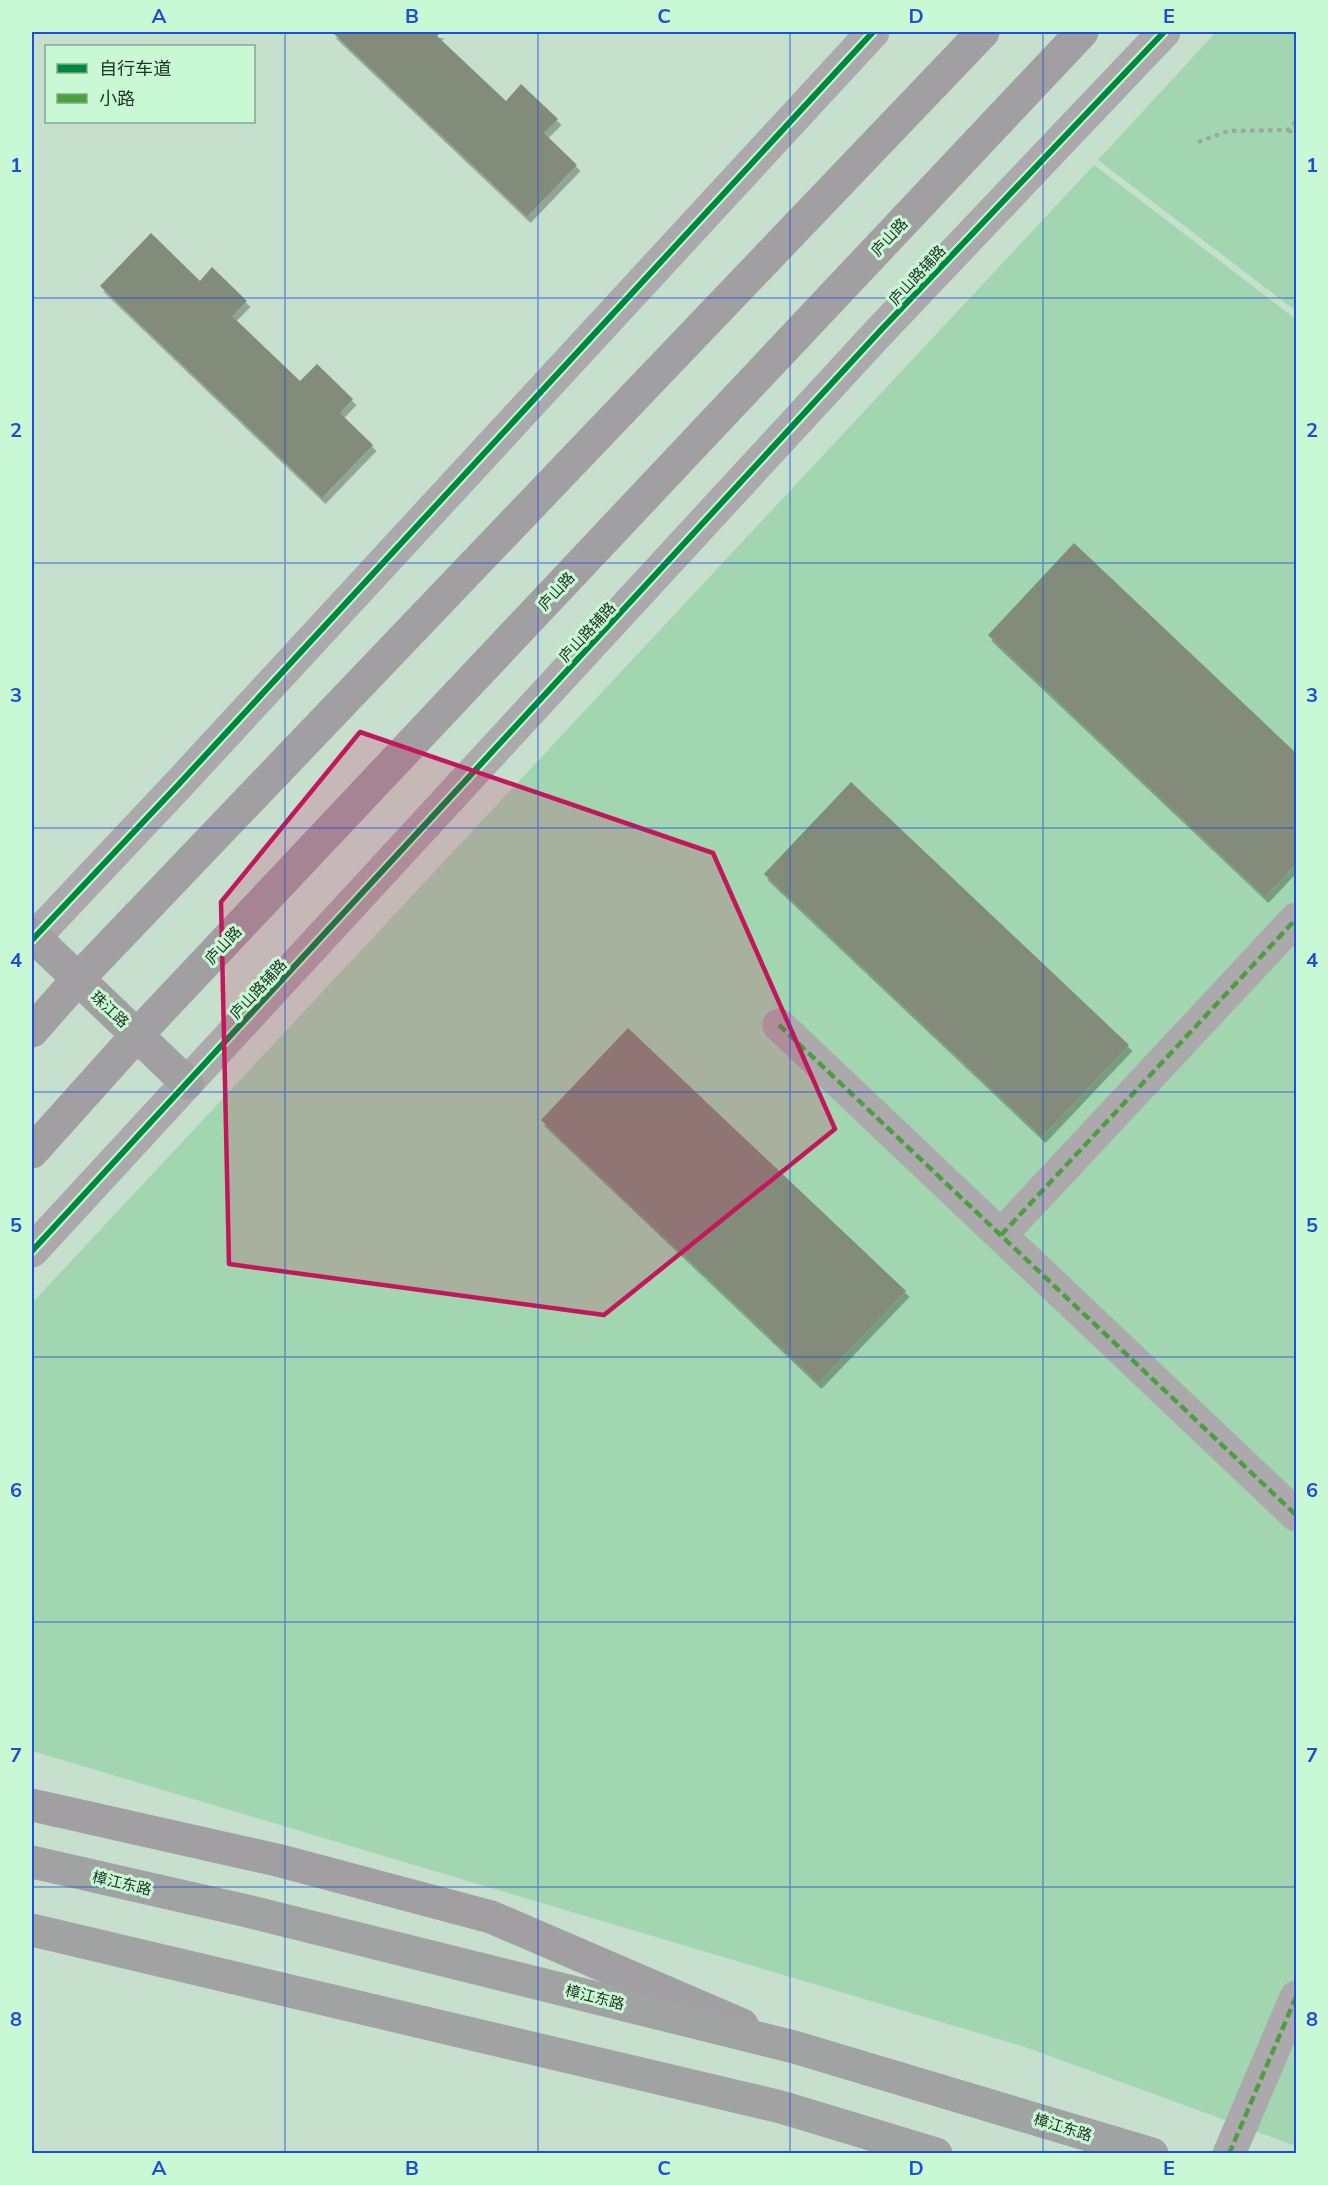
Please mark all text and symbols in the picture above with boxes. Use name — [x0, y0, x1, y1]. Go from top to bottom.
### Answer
text: A — [152, 3, 167, 28]
text: B — [405, 3, 419, 28]
text: C — [657, 3, 671, 28]
text: D — [908, 3, 924, 28]
text: E — [1163, 3, 1175, 28]
legend — [45, 45, 255, 123]
text: 自行车道 — [99, 57, 171, 80]
text: 小路 — [99, 87, 135, 110]
text: 1 — [10, 152, 22, 177]
text: 1 — [1306, 152, 1318, 177]
street label: 庐山路 — [867, 214, 911, 260]
street label: 庐山路辅路 — [884, 241, 950, 309]
text: 2 — [10, 417, 22, 442]
text: 2 — [1306, 417, 1318, 442]
street label: 庐山路 — [534, 568, 578, 614]
street label: 庐山路辅路 — [554, 598, 620, 666]
text: 3 — [10, 682, 22, 707]
text: 3 — [1306, 682, 1318, 707]
street label: 庐山路 — [201, 922, 245, 968]
text: 4 — [10, 947, 22, 972]
text: 4 — [1306, 947, 1318, 972]
street label: 庐山路辅路 — [225, 955, 291, 1023]
street label: 珠江路 — [87, 987, 133, 1031]
text: 5 — [10, 1212, 22, 1237]
text: 5 — [1306, 1212, 1318, 1237]
text: 6 — [10, 1477, 22, 1502]
text: 6 — [1306, 1477, 1318, 1502]
text: 7 — [10, 1742, 22, 1767]
text: 7 — [1306, 1742, 1318, 1767]
street label: 樟江东路 — [91, 1867, 153, 1899]
street label: 樟江东路 — [564, 1981, 626, 2013]
text: 8 — [10, 2006, 22, 2031]
text: 8 — [1306, 2006, 1318, 2031]
street label: 樟江东路 — [1032, 2109, 1094, 2145]
text: A — [152, 2155, 167, 2180]
text: B — [405, 2155, 419, 2180]
text: C — [657, 2155, 671, 2180]
text: D — [908, 2155, 924, 2180]
text: E — [1163, 2155, 1175, 2180]

